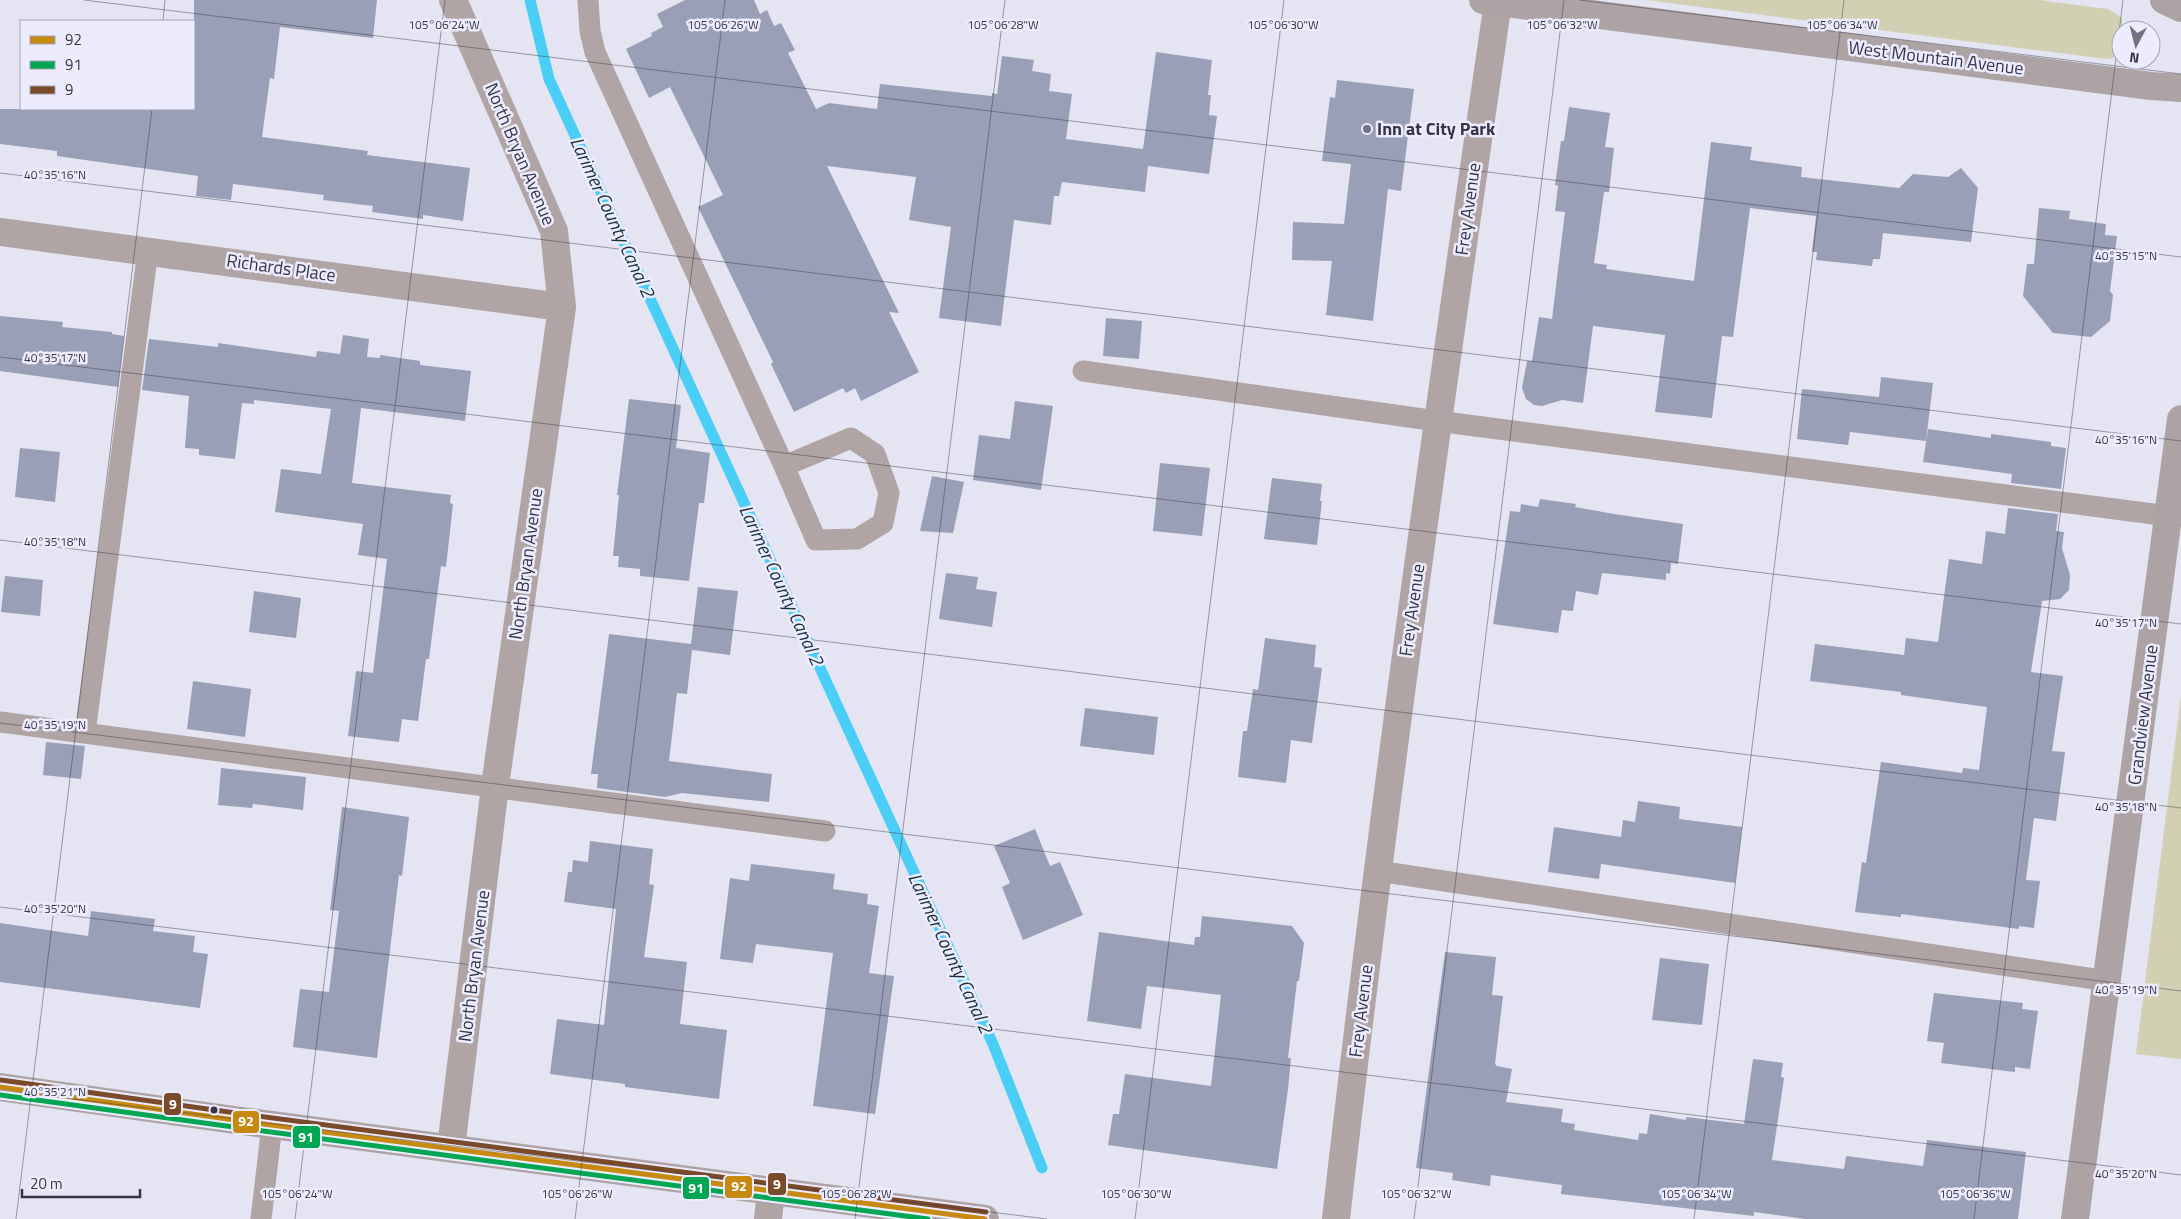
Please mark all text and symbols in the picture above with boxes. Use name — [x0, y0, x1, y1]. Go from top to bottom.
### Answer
text: 105°06'24"W — [408, 15, 480, 34]
text: 105°06'26"W — [687, 15, 759, 34]
text: 105°06'28"W — [967, 15, 1039, 34]
text: 105°06'30"W — [1247, 15, 1319, 34]
text: 105°06'32"W — [1526, 15, 1598, 34]
text: 105°06'34"W — [1806, 15, 1878, 34]
legend — [20, 20, 195, 110]
north arrow — [2111, 20, 2161, 70]
text: 92 — [65, 28, 82, 51]
street label: West Mountain Avenue — [1847, 33, 2025, 82]
text: N — [2128, 47, 2140, 69]
text: 91 — [65, 53, 82, 76]
text: 9 — [65, 78, 73, 101]
street label: North Bryan Avenue — [478, 78, 563, 229]
place label: Inn at City Park — [1377, 115, 1496, 142]
marker: Inn at City Park — [1361, 123, 1373, 135]
water label: Larimer County Canal 2 — [563, 132, 664, 303]
street label: Frey Avenue — [1448, 161, 1487, 257]
text: 40°35'16"N — [24, 165, 86, 184]
street label: Richards Place — [225, 246, 337, 289]
text: 40°35'15"N — [2095, 246, 2157, 265]
text: 40°35'17"N — [24, 348, 86, 367]
text: 40°35'16"N — [2095, 430, 2157, 449]
street label: North Bryan Avenue — [502, 487, 549, 641]
water label: Larimer County Canal 2 — [732, 500, 833, 671]
text: 40°35'18"N — [24, 532, 86, 551]
street label: Frey Avenue — [1392, 562, 1431, 658]
text: 40°35'17"N — [2095, 613, 2157, 632]
street label: Grandview Avenue — [2121, 643, 2165, 787]
text: 40°35'19"N — [24, 715, 86, 734]
text: 40°35'18"N — [2095, 797, 2157, 816]
water label: Larimer County Canal 2 — [901, 868, 1002, 1039]
street label: North Bryan Avenue — [451, 889, 496, 1043]
text: 40°35'20"N — [24, 899, 86, 918]
street label: Frey Avenue — [1341, 963, 1380, 1059]
text: 40°35'19"N — [2095, 980, 2157, 999]
text: 40°35'21"N — [24, 1082, 86, 1101]
line badge: 9 — [163, 1092, 182, 1116]
text: 9 — [169, 1093, 177, 1114]
unlabelled marker — [209, 1105, 219, 1115]
line badge: 92 — [232, 1110, 260, 1134]
text: 92 — [238, 1110, 254, 1131]
line badge: 91 — [292, 1125, 321, 1149]
text: 91 — [298, 1126, 314, 1147]
text: 40°35'20"N — [2095, 1164, 2157, 1183]
scale bar — [22, 1166, 140, 1198]
text: 20 m — [30, 1172, 63, 1195]
line badge: 9 — [767, 1172, 787, 1196]
text: 9 — [773, 1173, 781, 1194]
line badge: 92 — [724, 1175, 753, 1199]
text: 92 — [731, 1175, 747, 1196]
line badge: 91 — [682, 1176, 710, 1200]
text: 91 — [688, 1177, 704, 1198]
text: 105°06'24"W — [261, 1184, 333, 1203]
text: 105°06'26"W — [541, 1184, 613, 1203]
text: 105°06'28"W — [820, 1184, 892, 1203]
text: 105°06'30"W — [1100, 1184, 1172, 1203]
text: 105°06'32"W — [1380, 1184, 1452, 1203]
text: 105°06'34"W — [1660, 1184, 1732, 1203]
text: 105°06'36"W — [1939, 1184, 2011, 1203]

